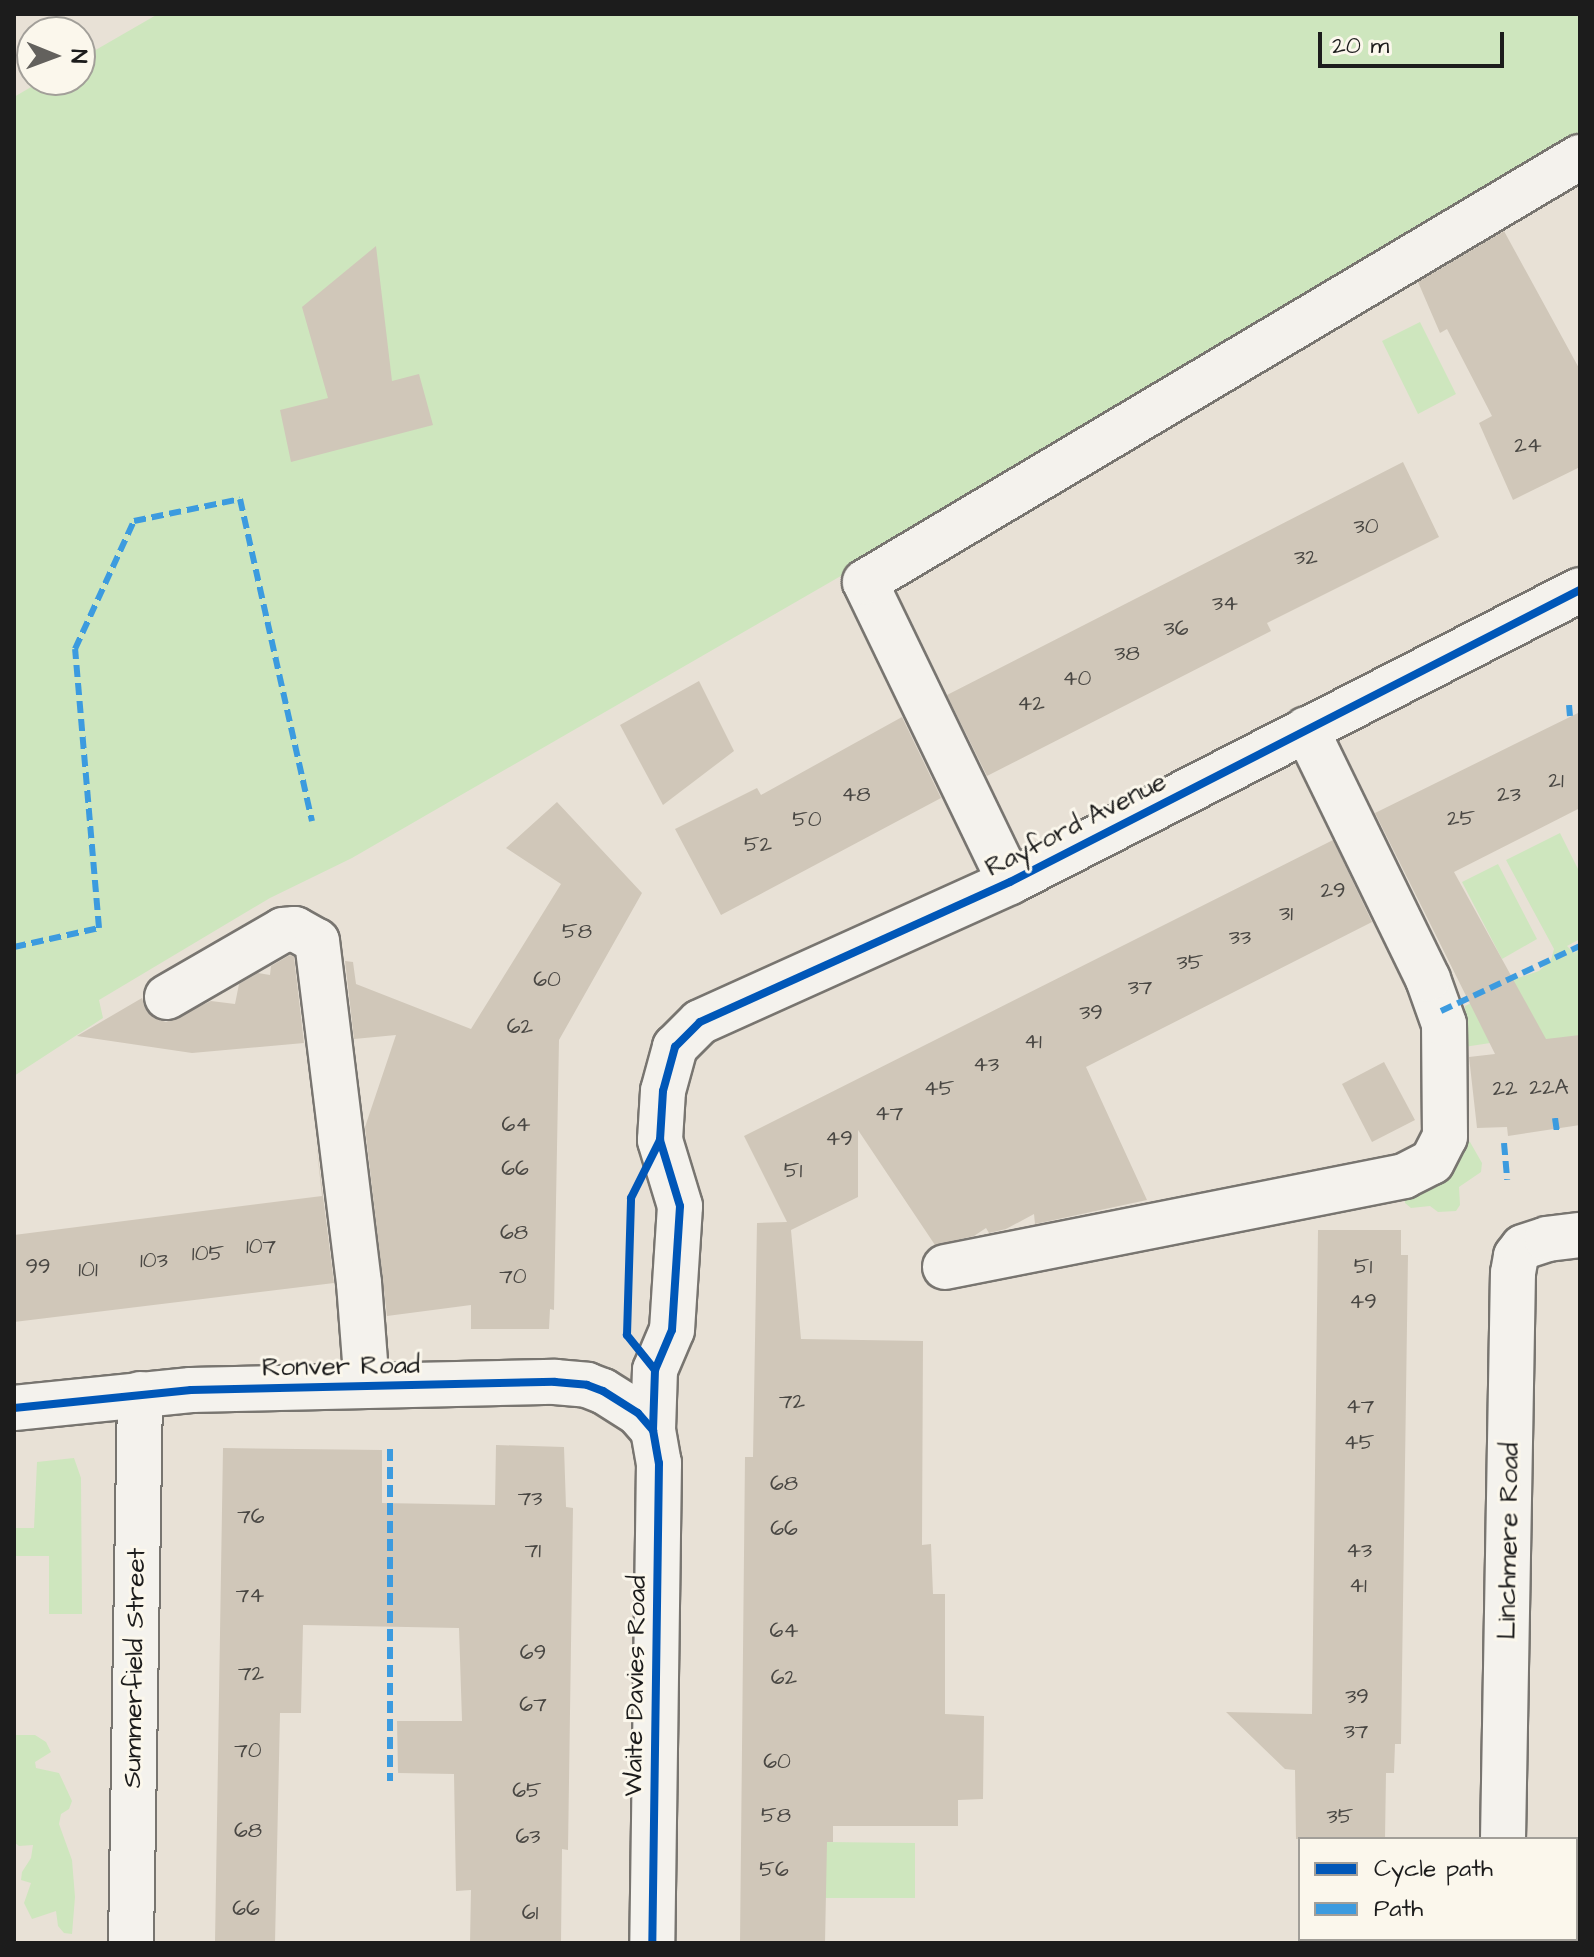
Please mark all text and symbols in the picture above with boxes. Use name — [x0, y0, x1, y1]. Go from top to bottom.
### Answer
north arrow — [16, 16, 96, 96]
scale bar — [1322, 16, 1508, 66]
text: 20 m — [1332, 29, 1389, 63]
text: N — [63, 49, 94, 64]
house number: 24 — [1514, 433, 1542, 459]
house number: 30 — [1353, 514, 1379, 540]
house number: 32 — [1294, 545, 1318, 571]
house number: 34 — [1212, 591, 1238, 617]
house number: 36 — [1164, 616, 1188, 642]
house number: 38 — [1114, 641, 1140, 667]
house number: 40 — [1063, 666, 1091, 692]
house number: 42 — [1017, 691, 1045, 717]
street label: Rayford Avenue — [980, 766, 1172, 884]
house number: 21 — [1548, 768, 1564, 794]
house number: 48 — [841, 782, 871, 808]
house number: 23 — [1497, 782, 1521, 808]
house number: 25 — [1447, 806, 1475, 832]
house number: 50 — [792, 807, 822, 833]
house number: 52 — [744, 832, 772, 858]
house number: 29 — [1320, 878, 1346, 904]
house number: 31 — [1279, 901, 1293, 927]
house number: 58 — [562, 919, 592, 945]
house number: 33 — [1229, 925, 1251, 951]
house number: 35 — [1177, 950, 1203, 976]
house number: 60 — [533, 967, 561, 993]
house number: 37 — [1128, 975, 1152, 1001]
house number: 39 — [1079, 1000, 1103, 1026]
house number: 62 — [507, 1014, 533, 1040]
house number: 41 — [1024, 1029, 1042, 1055]
house number: 43 — [973, 1052, 999, 1078]
house number: 22A — [1529, 1075, 1569, 1101]
house number: 45 — [924, 1076, 954, 1102]
house number: 22 — [1492, 1076, 1518, 1102]
house number: 47 — [875, 1101, 903, 1127]
house number: 64 — [502, 1112, 530, 1138]
house number: 49 — [825, 1126, 853, 1152]
house number: 66 — [501, 1156, 529, 1182]
house number: 51 — [784, 1158, 802, 1184]
house number: 68 — [500, 1220, 528, 1246]
house number: 107 — [246, 1234, 276, 1260]
house number: 105 — [192, 1241, 224, 1267]
house number: 103 — [140, 1248, 168, 1274]
house number: 99 — [25, 1254, 51, 1280]
house number: 51 — [1354, 1254, 1372, 1280]
house number: 101 — [78, 1257, 98, 1283]
house number: 70 — [499, 1264, 527, 1290]
house number: 49 — [1349, 1289, 1377, 1315]
street label: Ronver Road — [262, 1350, 420, 1384]
house number: 72 — [779, 1389, 805, 1415]
house number: 47 — [1346, 1394, 1374, 1420]
house number: 45 — [1344, 1430, 1374, 1456]
street label: Linchmere Road — [1492, 1442, 1526, 1640]
house number: 68 — [770, 1471, 798, 1497]
house number: 73 — [518, 1486, 542, 1512]
house number: 76 — [237, 1504, 265, 1530]
house number: 66 — [770, 1516, 798, 1542]
house number: 71 — [525, 1538, 541, 1564]
house number: 43 — [1346, 1538, 1372, 1564]
street label: Summerfield Street — [117, 1548, 153, 1788]
house number: 41 — [1349, 1573, 1367, 1599]
street label: Waite Davies Road — [618, 1575, 654, 1797]
house number: 74 — [236, 1583, 264, 1609]
house number: 64 — [770, 1618, 798, 1644]
house number: 69 — [520, 1640, 546, 1666]
house number: 72 — [238, 1661, 264, 1687]
house number: 62 — [771, 1665, 797, 1691]
house number: 39 — [1345, 1684, 1369, 1710]
house number: 67 — [519, 1692, 547, 1718]
house number: 37 — [1344, 1719, 1368, 1745]
house number: 70 — [234, 1738, 262, 1764]
house number: 60 — [763, 1749, 791, 1775]
house number: 65 — [512, 1778, 542, 1804]
house number: 58 — [761, 1803, 791, 1829]
house number: 35 — [1327, 1804, 1353, 1830]
house number: 68 — [234, 1818, 262, 1844]
house number: 63 — [516, 1824, 540, 1850]
legend — [1298, 1837, 1578, 1941]
text: Cycle path — [1374, 1852, 1493, 1886]
house number: 56 — [759, 1857, 789, 1883]
text: Path — [1374, 1892, 1423, 1926]
house number: 66 — [232, 1896, 260, 1922]
house number: 61 — [522, 1900, 538, 1926]

